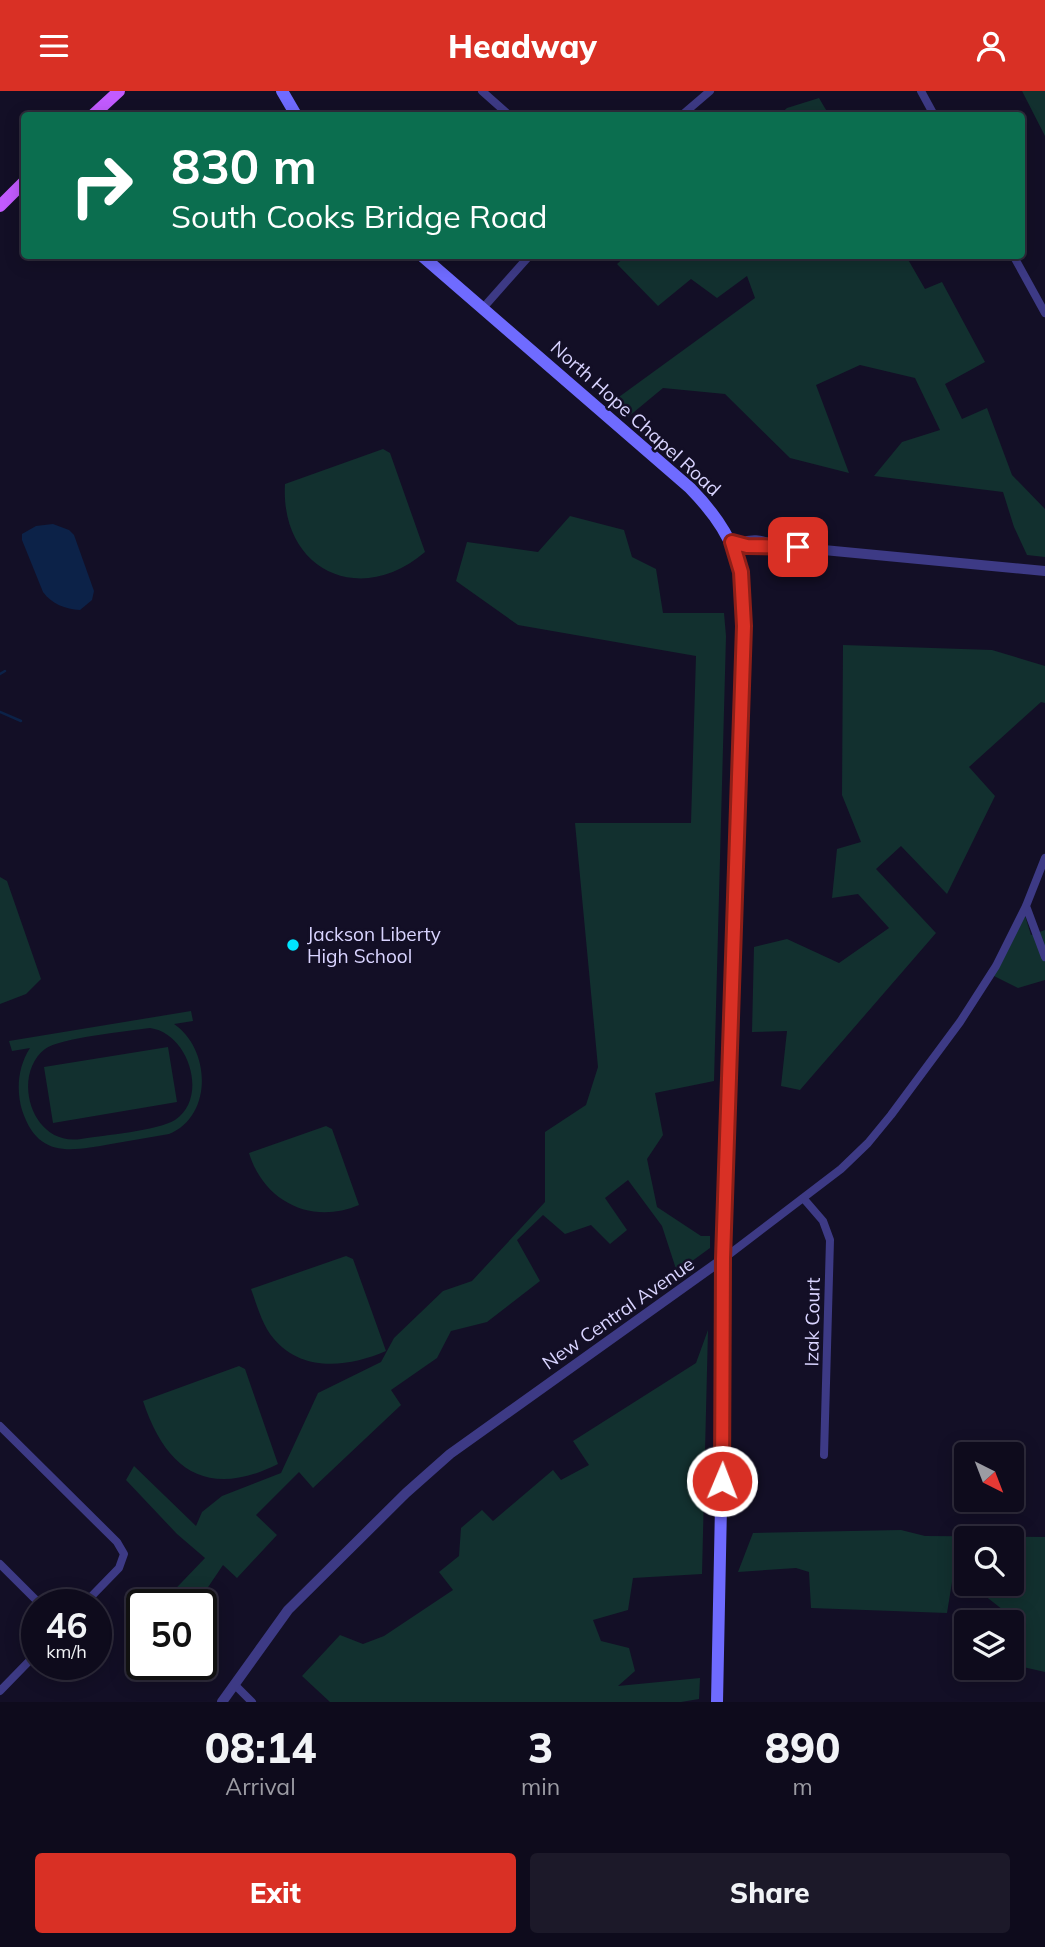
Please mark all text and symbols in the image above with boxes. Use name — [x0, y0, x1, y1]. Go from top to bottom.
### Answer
text: Headway — [448, 26, 597, 66]
icon: menu — [35, 27, 73, 65]
icon: person — [972, 27, 1010, 65]
text: 830 m — [171, 135, 317, 196]
icon: right — [56, 140, 147, 231]
text: South Cooks Bridge Road — [171, 196, 547, 236]
street label: North Hope Chapel Road — [546, 335, 726, 501]
pin — [768, 517, 828, 577]
icon: arrive — [779, 528, 817, 566]
place label: Jackson Liberty High School — [307, 922, 441, 968]
marker: Jackson Liberty High School — [285, 937, 301, 953]
street label: New Central Avenue — [537, 1251, 699, 1375]
street label: Izak Court — [799, 1277, 825, 1367]
north arrow — [954, 1442, 1024, 1512]
map controls — [954, 1442, 1024, 1680]
position arrow — [685, 1444, 759, 1518]
button: search — [954, 1526, 1024, 1596]
speed limit sign: 50 — [126, 1589, 217, 1680]
text: 46 — [45, 1603, 88, 1647]
button: layers — [954, 1610, 1024, 1680]
text: km/h — [46, 1640, 87, 1663]
text: 08:14 — [205, 1721, 316, 1774]
text: 3 — [528, 1721, 553, 1774]
text: 890 — [765, 1721, 840, 1774]
text: Arrival — [225, 1772, 296, 1801]
text: min — [521, 1772, 560, 1801]
text: m — [792, 1772, 813, 1801]
button: Exit — [35, 1853, 516, 1933]
button: Share — [530, 1853, 1010, 1933]

